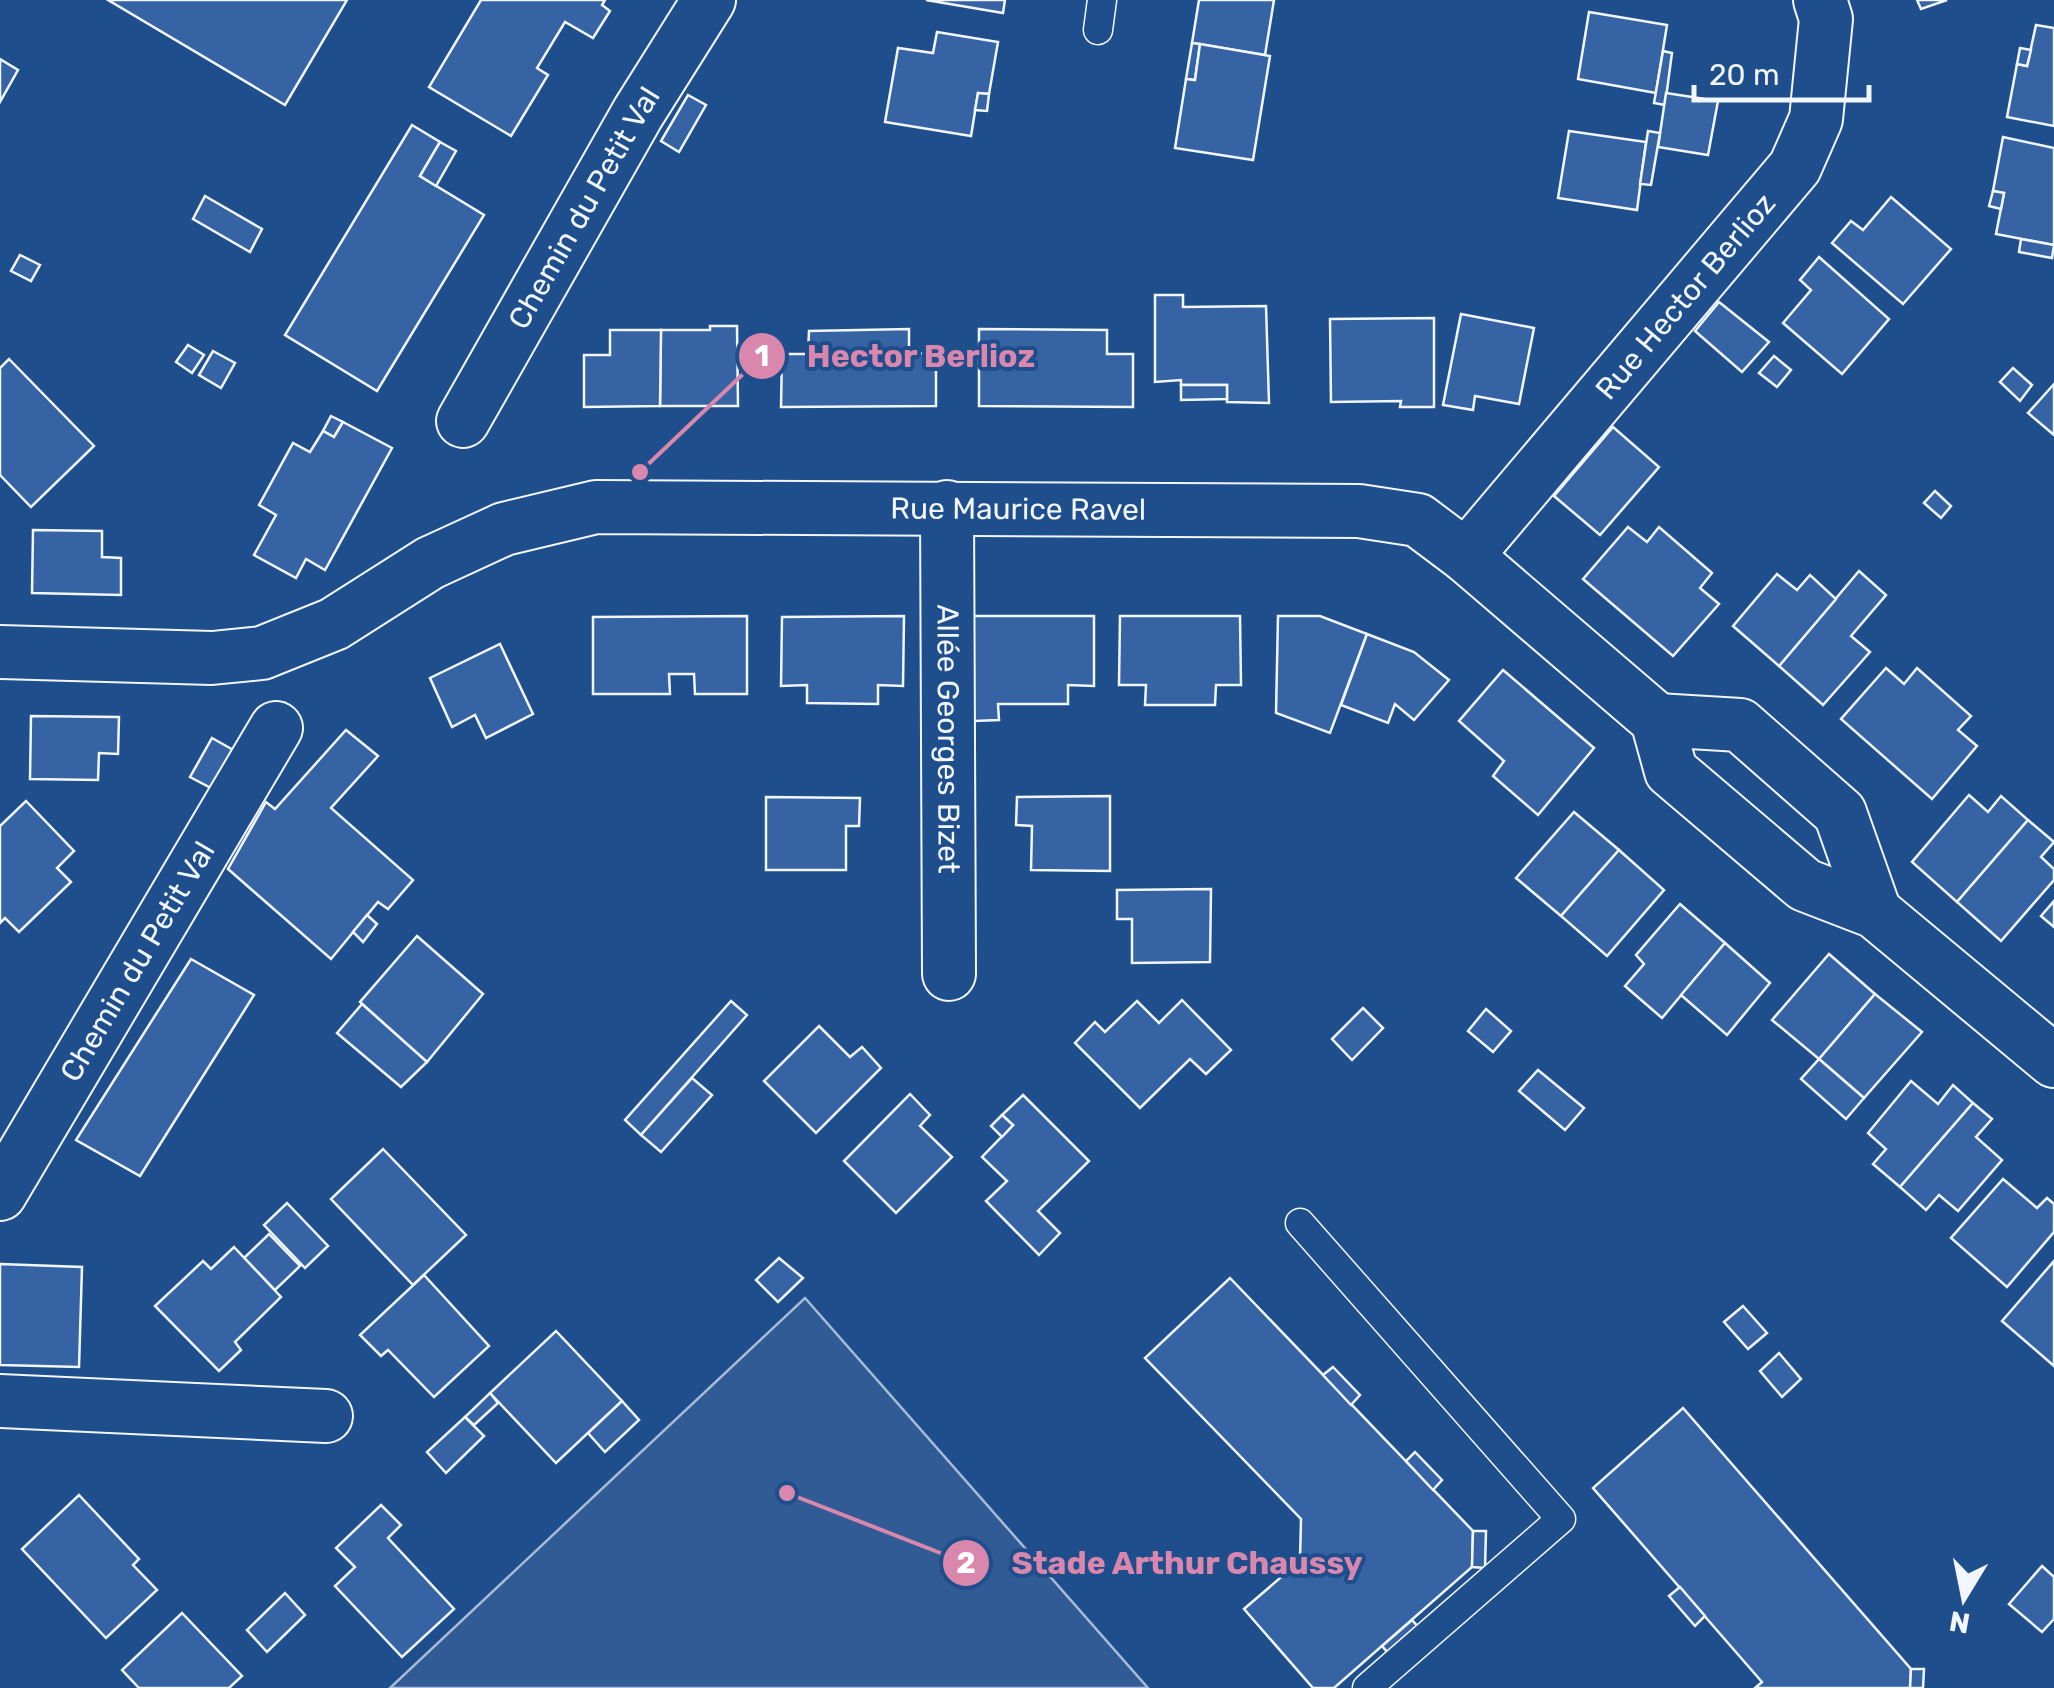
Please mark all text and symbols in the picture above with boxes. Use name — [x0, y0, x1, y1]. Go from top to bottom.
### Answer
scale bar — [1694, 40, 1869, 102]
text: 20 m — [1709, 57, 1780, 93]
street label: Chemin du Petit Val — [501, 80, 668, 335]
street label: Rue Hector Berlioz — [1588, 186, 1783, 407]
callout: Hector Berlioz — [737, 325, 1056, 387]
text: Hector Berlioz — [807, 337, 1035, 375]
text: 1 — [755, 338, 769, 374]
street label: Rue Maurice Ravel — [890, 491, 1146, 528]
street label: Allée Georges Bizet — [929, 604, 967, 874]
street label: Chemin du Petit Val — [53, 835, 223, 1088]
callout: Stade Arthur Chaussy — [941, 1532, 1384, 1594]
text: Stade Arthur Chaussy — [1011, 1544, 1363, 1582]
text: 2 — [956, 1545, 976, 1581]
north arrow — [1914, 1548, 2014, 1648]
text: N — [1947, 1604, 1973, 1640]

